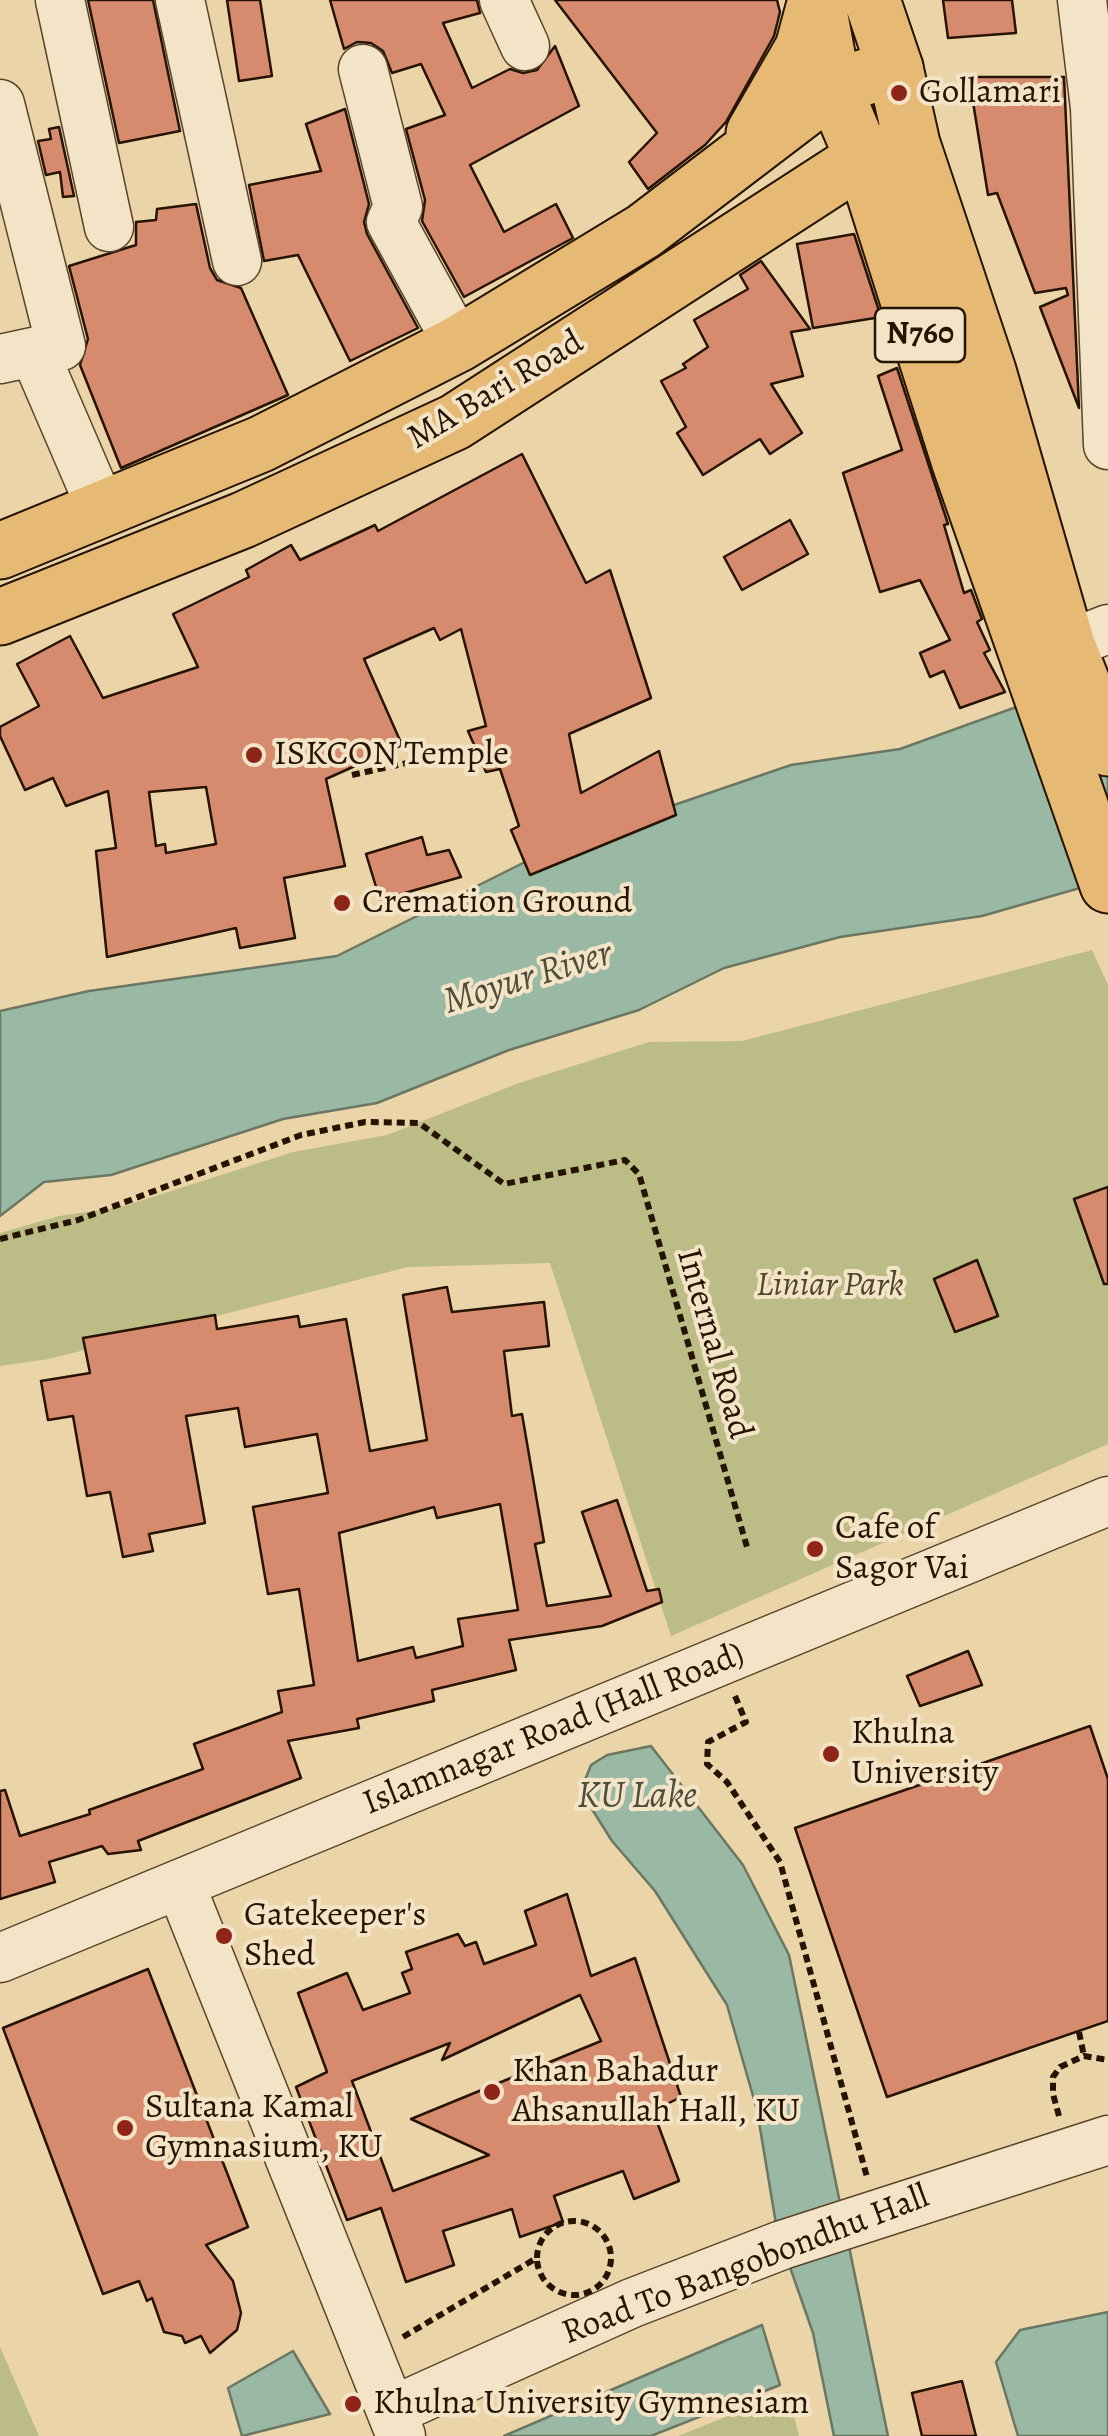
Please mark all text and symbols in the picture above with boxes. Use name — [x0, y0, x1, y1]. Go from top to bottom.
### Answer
place label: Gollamari — [919, 72, 1061, 114]
marker: Gollamari — [888, 82, 910, 104]
road number: N760 — [875, 308, 965, 362]
street label: MA Bari Road — [401, 322, 591, 460]
place label: ISKCON Temple — [274, 734, 509, 776]
marker: ISKCON Temple — [243, 744, 265, 766]
place label: Cremation Ground — [362, 882, 632, 924]
marker: Cremation Ground — [331, 892, 353, 914]
water label: Moyur River — [438, 932, 618, 1026]
street label: Internal Road — [666, 1244, 760, 1444]
park label: Liniar Park — [756, 1265, 904, 1307]
place label: Cafe of Sagor Vai — [835, 1508, 969, 1590]
marker: Cafe of Sagor Vai — [804, 1538, 826, 1560]
street label: Islamnagar Road (Hall Road) — [357, 1634, 751, 1826]
place label: Khulna University — [851, 1713, 998, 1795]
marker: Khulna University — [820, 1743, 842, 1765]
water label: KU Lake — [577, 1775, 697, 1821]
place label: Gatekeeper's Shed — [244, 1895, 426, 1977]
marker: Gatekeeper's Shed — [213, 1925, 235, 1947]
place label: Khan Bahadur Ahsanullah Hall, KU — [512, 2051, 800, 2133]
marker: Khan Bahadur Ahsanullah Hall, KU — [481, 2081, 503, 2103]
place label: Sultana Kamal Gymnasium, KU — [145, 2087, 383, 2169]
marker: Sultana Kamal Gymnasium, KU — [114, 2117, 136, 2139]
street label: Road To Bangobondhu Hall — [557, 2177, 935, 2355]
place label: Khulna University Gymnesiam — [373, 2383, 809, 2425]
marker: Khulna University Gymnesiam — [342, 2393, 364, 2415]

